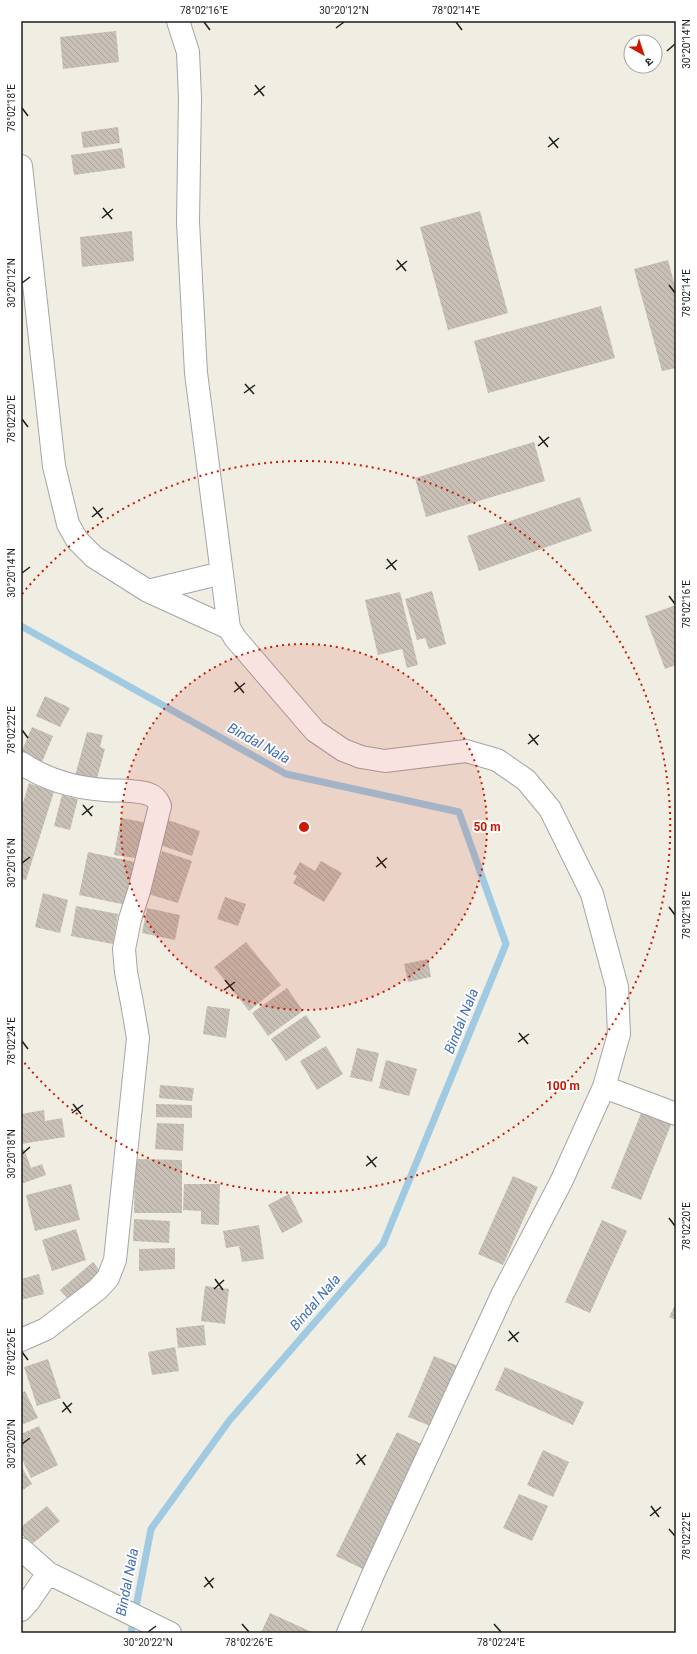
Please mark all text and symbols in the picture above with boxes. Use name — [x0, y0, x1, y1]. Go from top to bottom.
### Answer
text: 78°02'16"E — [180, 5, 228, 16]
text: 30°20'12"N — [319, 5, 369, 16]
text: 78°02'14"E — [432, 5, 480, 16]
text: 30°20'14"N — [681, 19, 692, 69]
north arrow — [623, 34, 663, 74]
text: उ — [642, 54, 656, 69]
text: 78°02'18"E — [6, 84, 17, 132]
text: 30°20'12"N — [6, 258, 17, 308]
text: 78°02'14"E — [681, 269, 692, 317]
text: 78°02'20"E — [6, 395, 17, 443]
text: 30°20'14"N — [6, 548, 17, 598]
text: 78°02'16"E — [681, 580, 692, 628]
text: 78°02'22"E — [6, 706, 17, 754]
water label: Bindal Nala — [225, 719, 293, 767]
centre of rings — [297, 820, 311, 834]
text: 50 m — [473, 820, 501, 834]
text: 30°20'16"N — [6, 838, 17, 888]
text: 78°02'18"E — [681, 891, 692, 939]
water label: Bindal Nala — [441, 986, 481, 1056]
text: 78°02'24"E — [6, 1017, 17, 1065]
text: 100 m — [546, 1079, 580, 1093]
text: 30°20'18"N — [6, 1129, 17, 1179]
text: 78°02'20"E — [681, 1202, 692, 1250]
water label: Bindal Nala — [286, 1271, 344, 1333]
text: 78°02'26"E — [6, 1328, 17, 1376]
text: 30°20'20"N — [6, 1419, 17, 1469]
text: 78°02'22"E — [681, 1512, 692, 1560]
water label: Bindal Nala — [113, 1547, 141, 1617]
text: 30°20'22"N — [123, 1637, 173, 1648]
text: 78°02'26"E — [225, 1637, 273, 1648]
text: 78°02'24"E — [477, 1637, 525, 1648]

